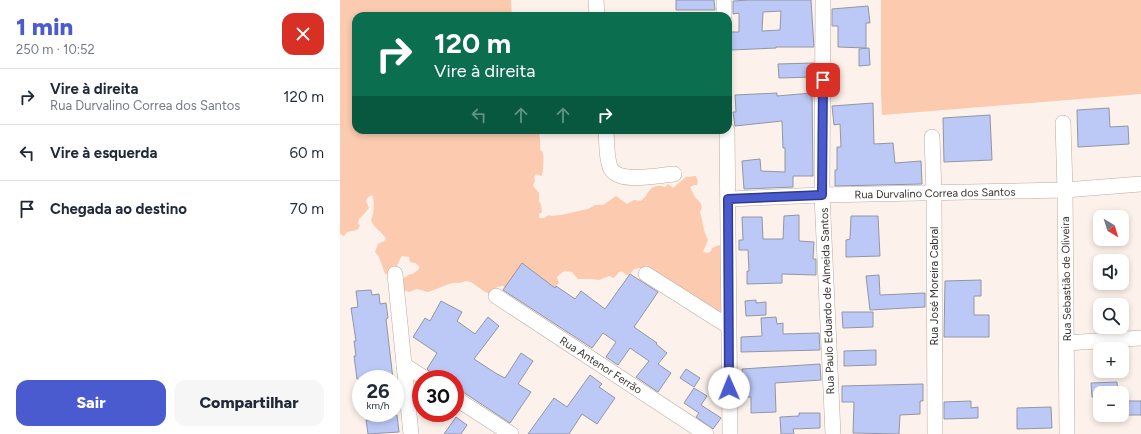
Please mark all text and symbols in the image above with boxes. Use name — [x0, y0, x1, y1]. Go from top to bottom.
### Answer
text: 1 min — [16, 12, 73, 41]
button: close — [282, 13, 324, 55]
text: 120 m — [434, 26, 511, 60]
icon: right — [368, 28, 420, 80]
text: 250 m · 10:52 — [16, 42, 95, 57]
text: Vire à direita — [434, 60, 535, 82]
pin — [806, 63, 840, 97]
icon: arrive — [812, 69, 834, 91]
text: Vire à direita — [50, 80, 139, 98]
icon: right — [16, 86, 38, 108]
text: 120 m — [283, 88, 324, 106]
text: Rua Durvalino Correa dos Santos — [50, 98, 240, 113]
icon: left — [468, 104, 490, 126]
icon: ahead — [510, 104, 532, 126]
icon: ahead — [552, 104, 574, 126]
icon: right — [594, 104, 616, 126]
icon: left — [16, 142, 38, 164]
text: Vire à esquerda — [50, 144, 157, 162]
text: 60 m — [289, 144, 324, 162]
street label: Rua Durvalino Correa dos Santos — [854, 186, 1016, 201]
icon: arrive — [16, 198, 38, 220]
text: Chegada ao destino — [50, 200, 187, 218]
text: 70 m — [290, 200, 324, 218]
street label: Rua Paulo Eduardo de Almeida Santos — [818, 207, 837, 395]
north arrow — [1093, 210, 1129, 246]
map controls — [1093, 210, 1129, 422]
street label: Rua Sebastião de Oliveira — [1059, 216, 1074, 342]
street label: Rua José Moreira Cabral — [928, 227, 941, 346]
button: sound — [1093, 254, 1129, 290]
button: search — [1093, 298, 1129, 334]
street label: Rua Antenor Ferrão — [557, 334, 644, 397]
button: + — [1093, 342, 1129, 378]
position arrow — [708, 367, 750, 409]
speed limit sign: 30 — [412, 370, 464, 422]
text: 26 — [366, 379, 390, 403]
button: Sair — [16, 380, 166, 426]
button: Compartilhar — [174, 380, 324, 426]
button: − — [1093, 386, 1129, 422]
text: km/h — [367, 399, 389, 412]

